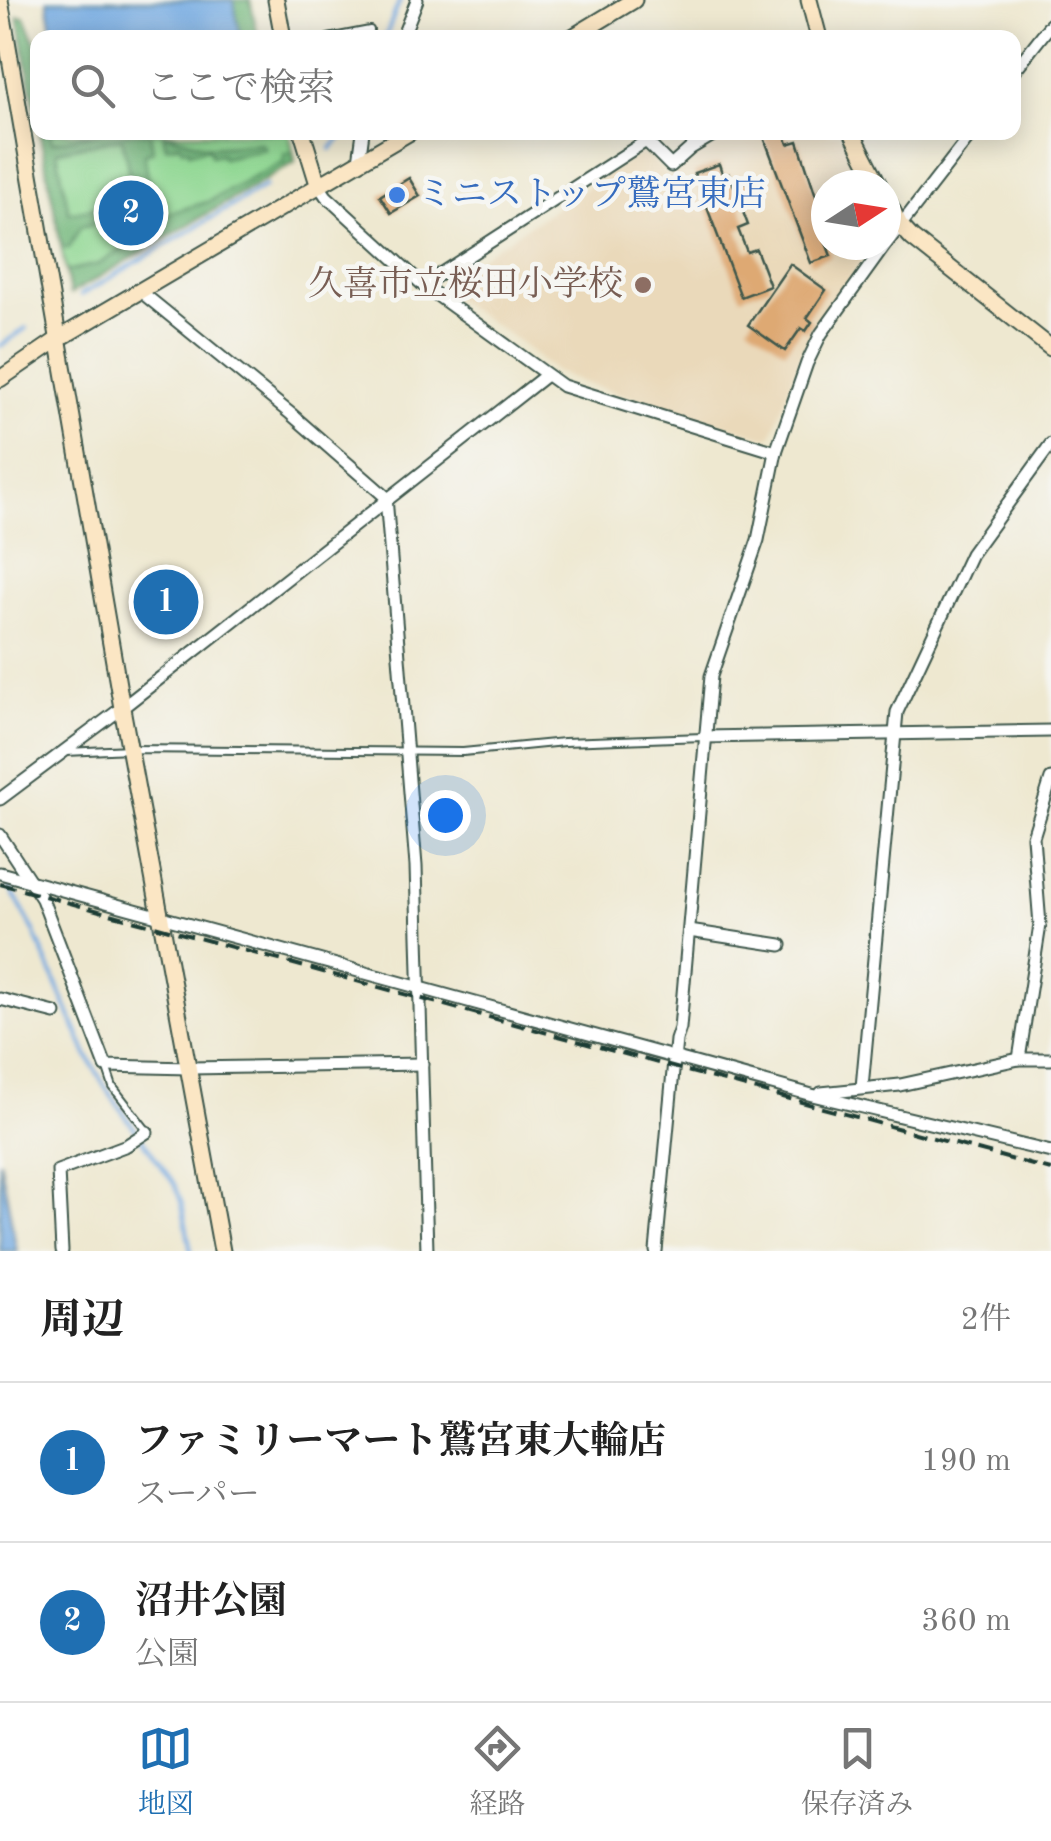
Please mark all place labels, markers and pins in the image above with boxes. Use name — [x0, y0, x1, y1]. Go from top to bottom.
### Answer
place label: ミニストップ鷲宮東店 — [417, 175, 766, 213]
pin: 2 — [98, 176, 164, 250]
marker: ミニストップ鷲宮東店 — [386, 184, 408, 206]
place label: 久喜市立桜田小学校 — [308, 265, 623, 303]
marker: 久喜市立桜田小学校 — [632, 274, 654, 296]
pin: 1 — [134, 564, 198, 640]

